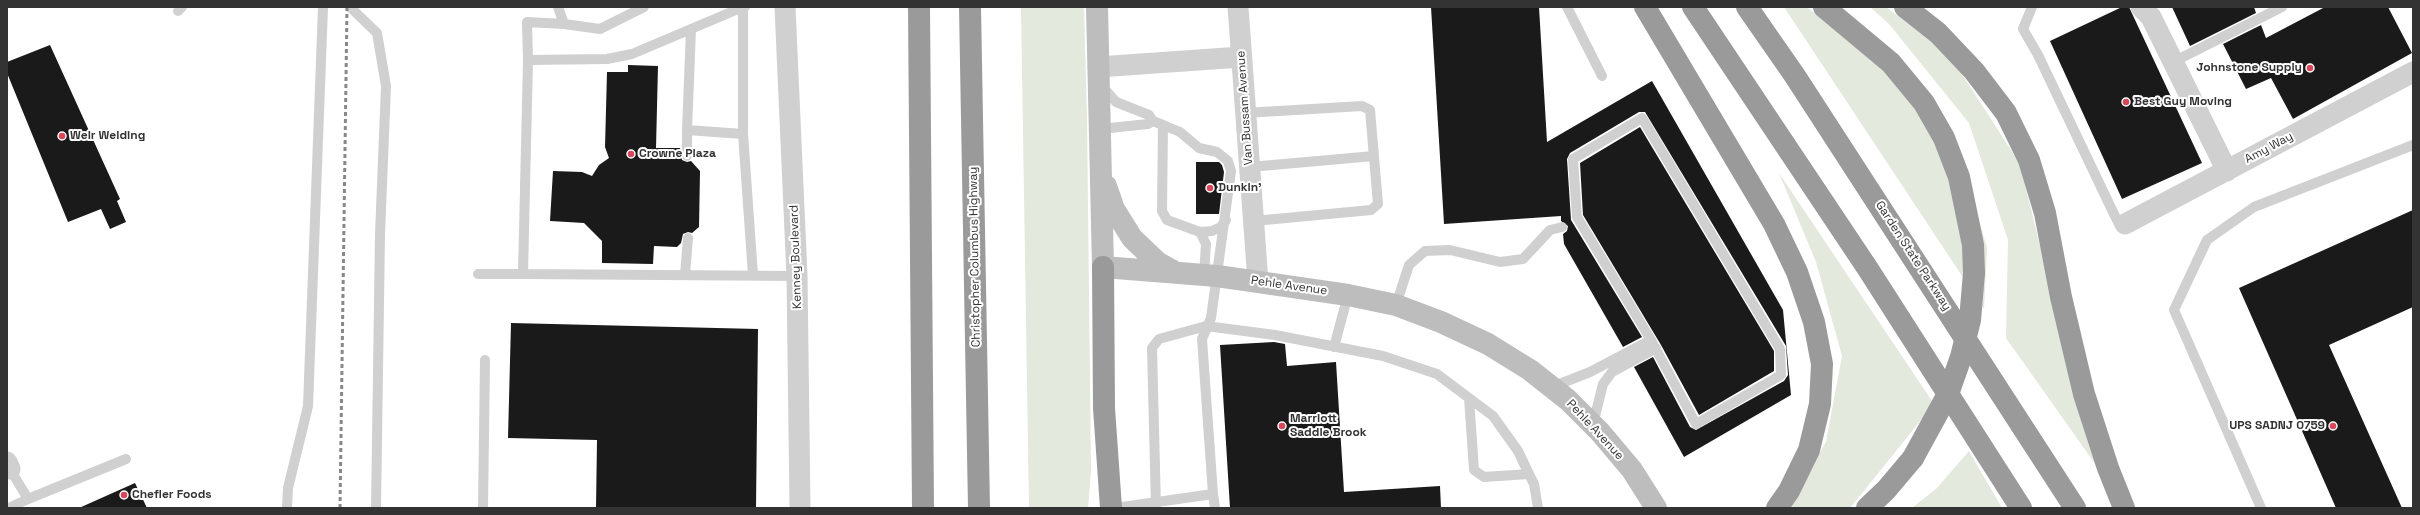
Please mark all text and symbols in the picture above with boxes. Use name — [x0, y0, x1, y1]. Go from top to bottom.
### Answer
street label: Van Bussam Avenue — [1234, 50, 1256, 166]
place label: Johnstone Supply — [2196, 61, 2302, 75]
marker: Johnstone Supply — [2305, 63, 2315, 73]
place label: Best Guy Moving — [2134, 95, 2232, 109]
marker: Best Guy Moving — [2121, 97, 2131, 107]
place label: Weir Welding — [70, 129, 145, 143]
street label: Amy Way — [2242, 129, 2296, 167]
marker: Weir Welding — [57, 131, 67, 141]
place label: Crowne Plaza — [639, 147, 716, 161]
marker: Crowne Plaza — [626, 149, 636, 159]
street label: Christopher Columbus Highway — [966, 166, 984, 348]
place label: Dunkin' — [1218, 181, 1261, 195]
marker: Dunkin' — [1205, 183, 1215, 193]
street label: Garden State Parkway — [1872, 198, 1954, 314]
street label: Kenney Boulevard — [787, 205, 805, 309]
street label: Pehle Avenue — [1250, 274, 1328, 298]
street label: Pehle Avenue — [1563, 397, 1627, 463]
place label: Marriott Saddle Brook — [1290, 412, 1367, 440]
place label: UPS SADNJ 0759 — [2229, 419, 2325, 433]
marker: Marriott Saddle Brook — [1277, 421, 1287, 431]
marker: UPS SADNJ 0759 — [2328, 421, 2338, 431]
place label: Chefler Foods — [132, 488, 212, 502]
marker: Chefler Foods — [119, 490, 129, 500]

